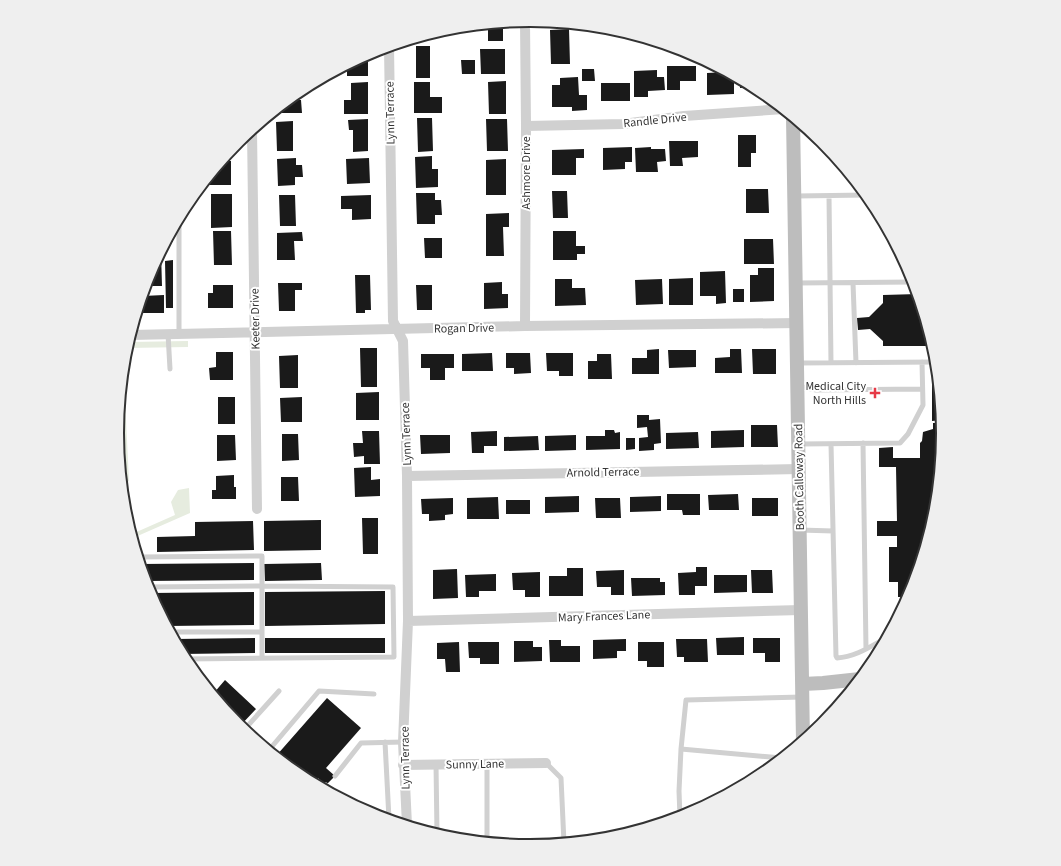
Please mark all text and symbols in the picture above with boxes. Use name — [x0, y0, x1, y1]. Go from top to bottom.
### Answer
street label: Lynn Terrace — [381, 81, 400, 145]
street label: Randle Drive — [623, 109, 688, 132]
street label: Ashmore Drive — [518, 136, 535, 210]
street label: Keeter Drive — [246, 288, 265, 350]
street label: Rogan Drive — [434, 319, 494, 338]
place label: Medical City North Hills — [805, 378, 866, 409]
marker: Medical City North Hills — [869, 387, 881, 399]
street label: Lynn Terrace — [397, 402, 416, 466]
street label: Booth Calloway Road — [790, 424, 809, 530]
street label: Arnold Terrace — [566, 463, 640, 482]
street label: Mary Frances Lane — [558, 606, 651, 627]
street label: Lynn Terrace — [396, 726, 415, 790]
street label: Sunny Lane — [446, 755, 504, 774]

